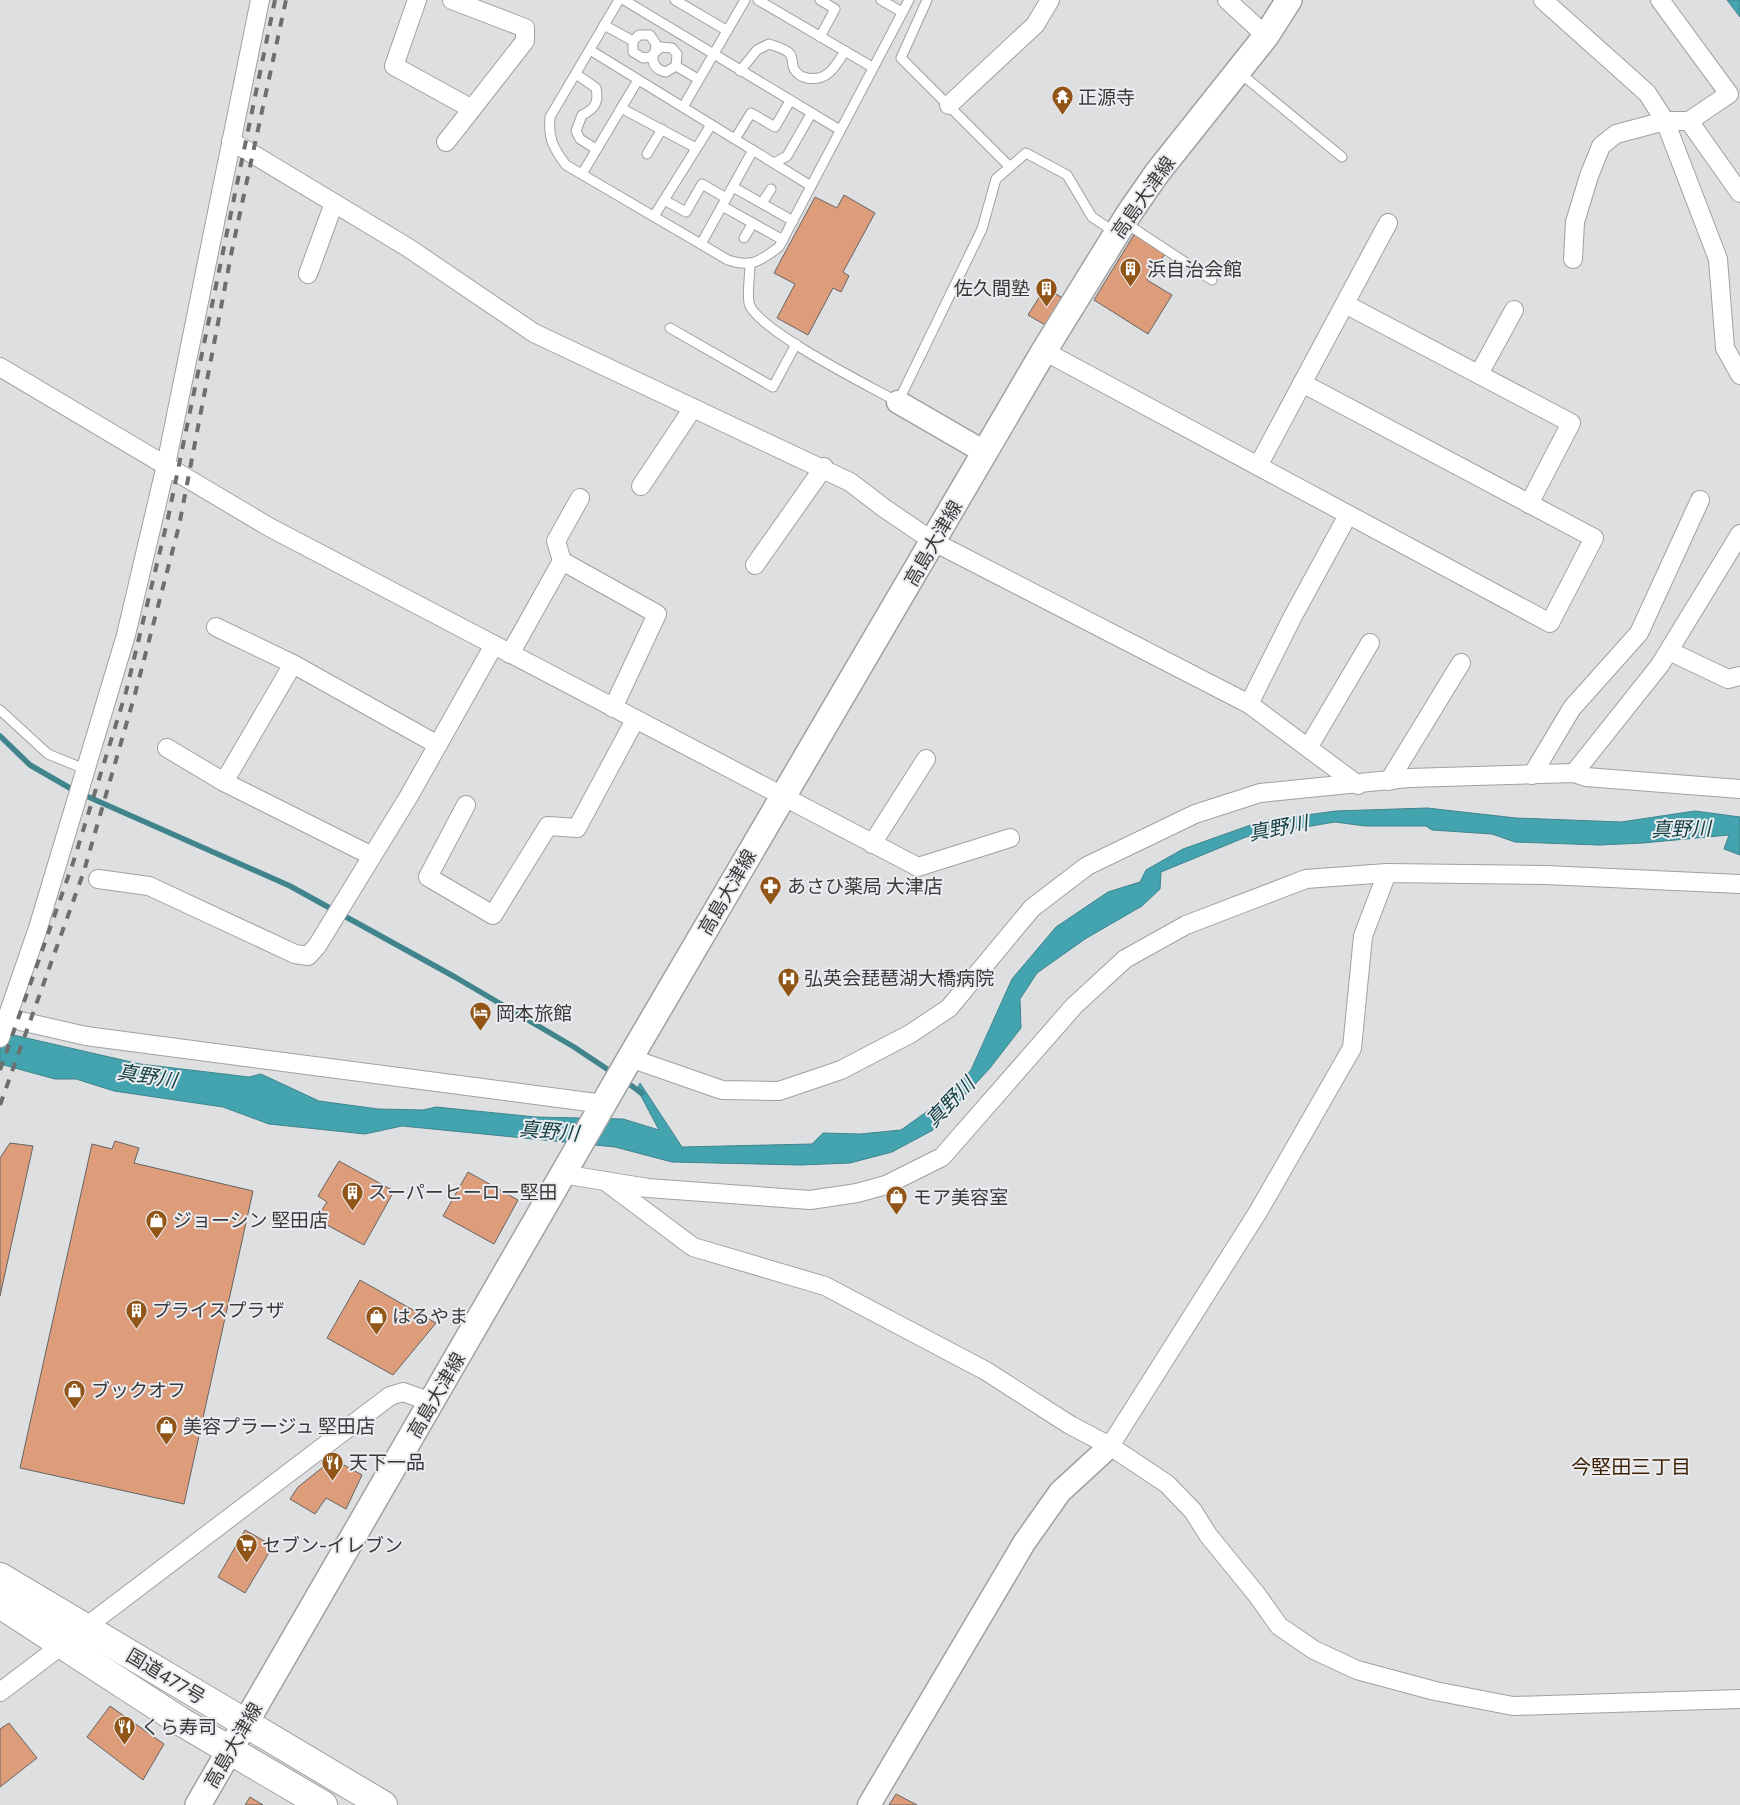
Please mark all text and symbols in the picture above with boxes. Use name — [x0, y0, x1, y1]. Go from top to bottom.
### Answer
temple icon: 正源寺 — [1050, 85, 1074, 116]
place label: 正源寺 — [1078, 85, 1135, 108]
street label: 高島大津線 — [1106, 151, 1179, 242]
building icon: 浜自治会館 — [1119, 257, 1143, 288]
place label: 浜自治会館 — [1147, 257, 1242, 280]
place label: 佐久間塾 — [954, 276, 1030, 299]
building icon: 佐久間塾 — [1034, 276, 1058, 307]
street label: 高島大津線 — [899, 496, 966, 590]
water label: 真野川 — [1246, 809, 1312, 845]
water label: 真野川 — [1651, 815, 1713, 841]
street label: 高島大津線 — [693, 845, 760, 939]
pharmacy icon: あさひ薬局 大津店 — [759, 874, 783, 905]
place label: あさひ薬局 大津店 — [787, 874, 943, 897]
hospital icon: 弘英会琵琶湖大橋病院 — [776, 966, 800, 997]
place label: 弘英会琵琶湖大橋病院 — [804, 966, 994, 989]
hotel icon: 岡本旅館 — [468, 1001, 492, 1032]
place label: 岡本旅館 — [496, 1001, 572, 1024]
water label: 真野川 — [116, 1058, 181, 1092]
water label: 真野川 — [920, 1070, 980, 1131]
water label: 真野川 — [518, 1115, 582, 1145]
building icon: スーパーヒーロー堅田 — [340, 1180, 364, 1211]
place label: スーパーヒーロー堅田 — [368, 1180, 558, 1203]
shop icon: モア美容室 — [885, 1185, 909, 1216]
place label: モア美容室 — [913, 1185, 1008, 1208]
shop icon: ジョーシン 堅田店 — [145, 1208, 169, 1239]
place label: ジョーシン 堅田店 — [173, 1208, 328, 1231]
building icon: プライスプラザ — [124, 1298, 148, 1329]
place label: プライスプラザ — [152, 1298, 284, 1321]
shop icon: はるやま — [364, 1304, 388, 1335]
place label: はるやま — [392, 1304, 468, 1327]
street label: 高島大津線 — [402, 1348, 469, 1442]
shop icon: ブックオフ — [63, 1378, 87, 1409]
place label: ブックオフ — [91, 1378, 186, 1401]
shop icon: 美容プラージュ 堅田店 — [155, 1414, 179, 1445]
place label: 美容プラージュ 堅田店 — [183, 1414, 375, 1437]
restaurant icon: 天下一品 — [321, 1450, 345, 1481]
place label: 天下一品 — [349, 1450, 425, 1473]
district label: 今堅田三丁目 — [1571, 1454, 1691, 1478]
supermarket icon: セブン-イレブン — [234, 1533, 258, 1564]
place label: セブン-イレブン — [262, 1533, 403, 1556]
street label: 国道477号 — [123, 1643, 210, 1708]
street label: 高島大津線 — [199, 1698, 266, 1792]
restaurant icon: くら寿司 — [113, 1715, 137, 1746]
place label: くら寿司 — [141, 1715, 217, 1738]

